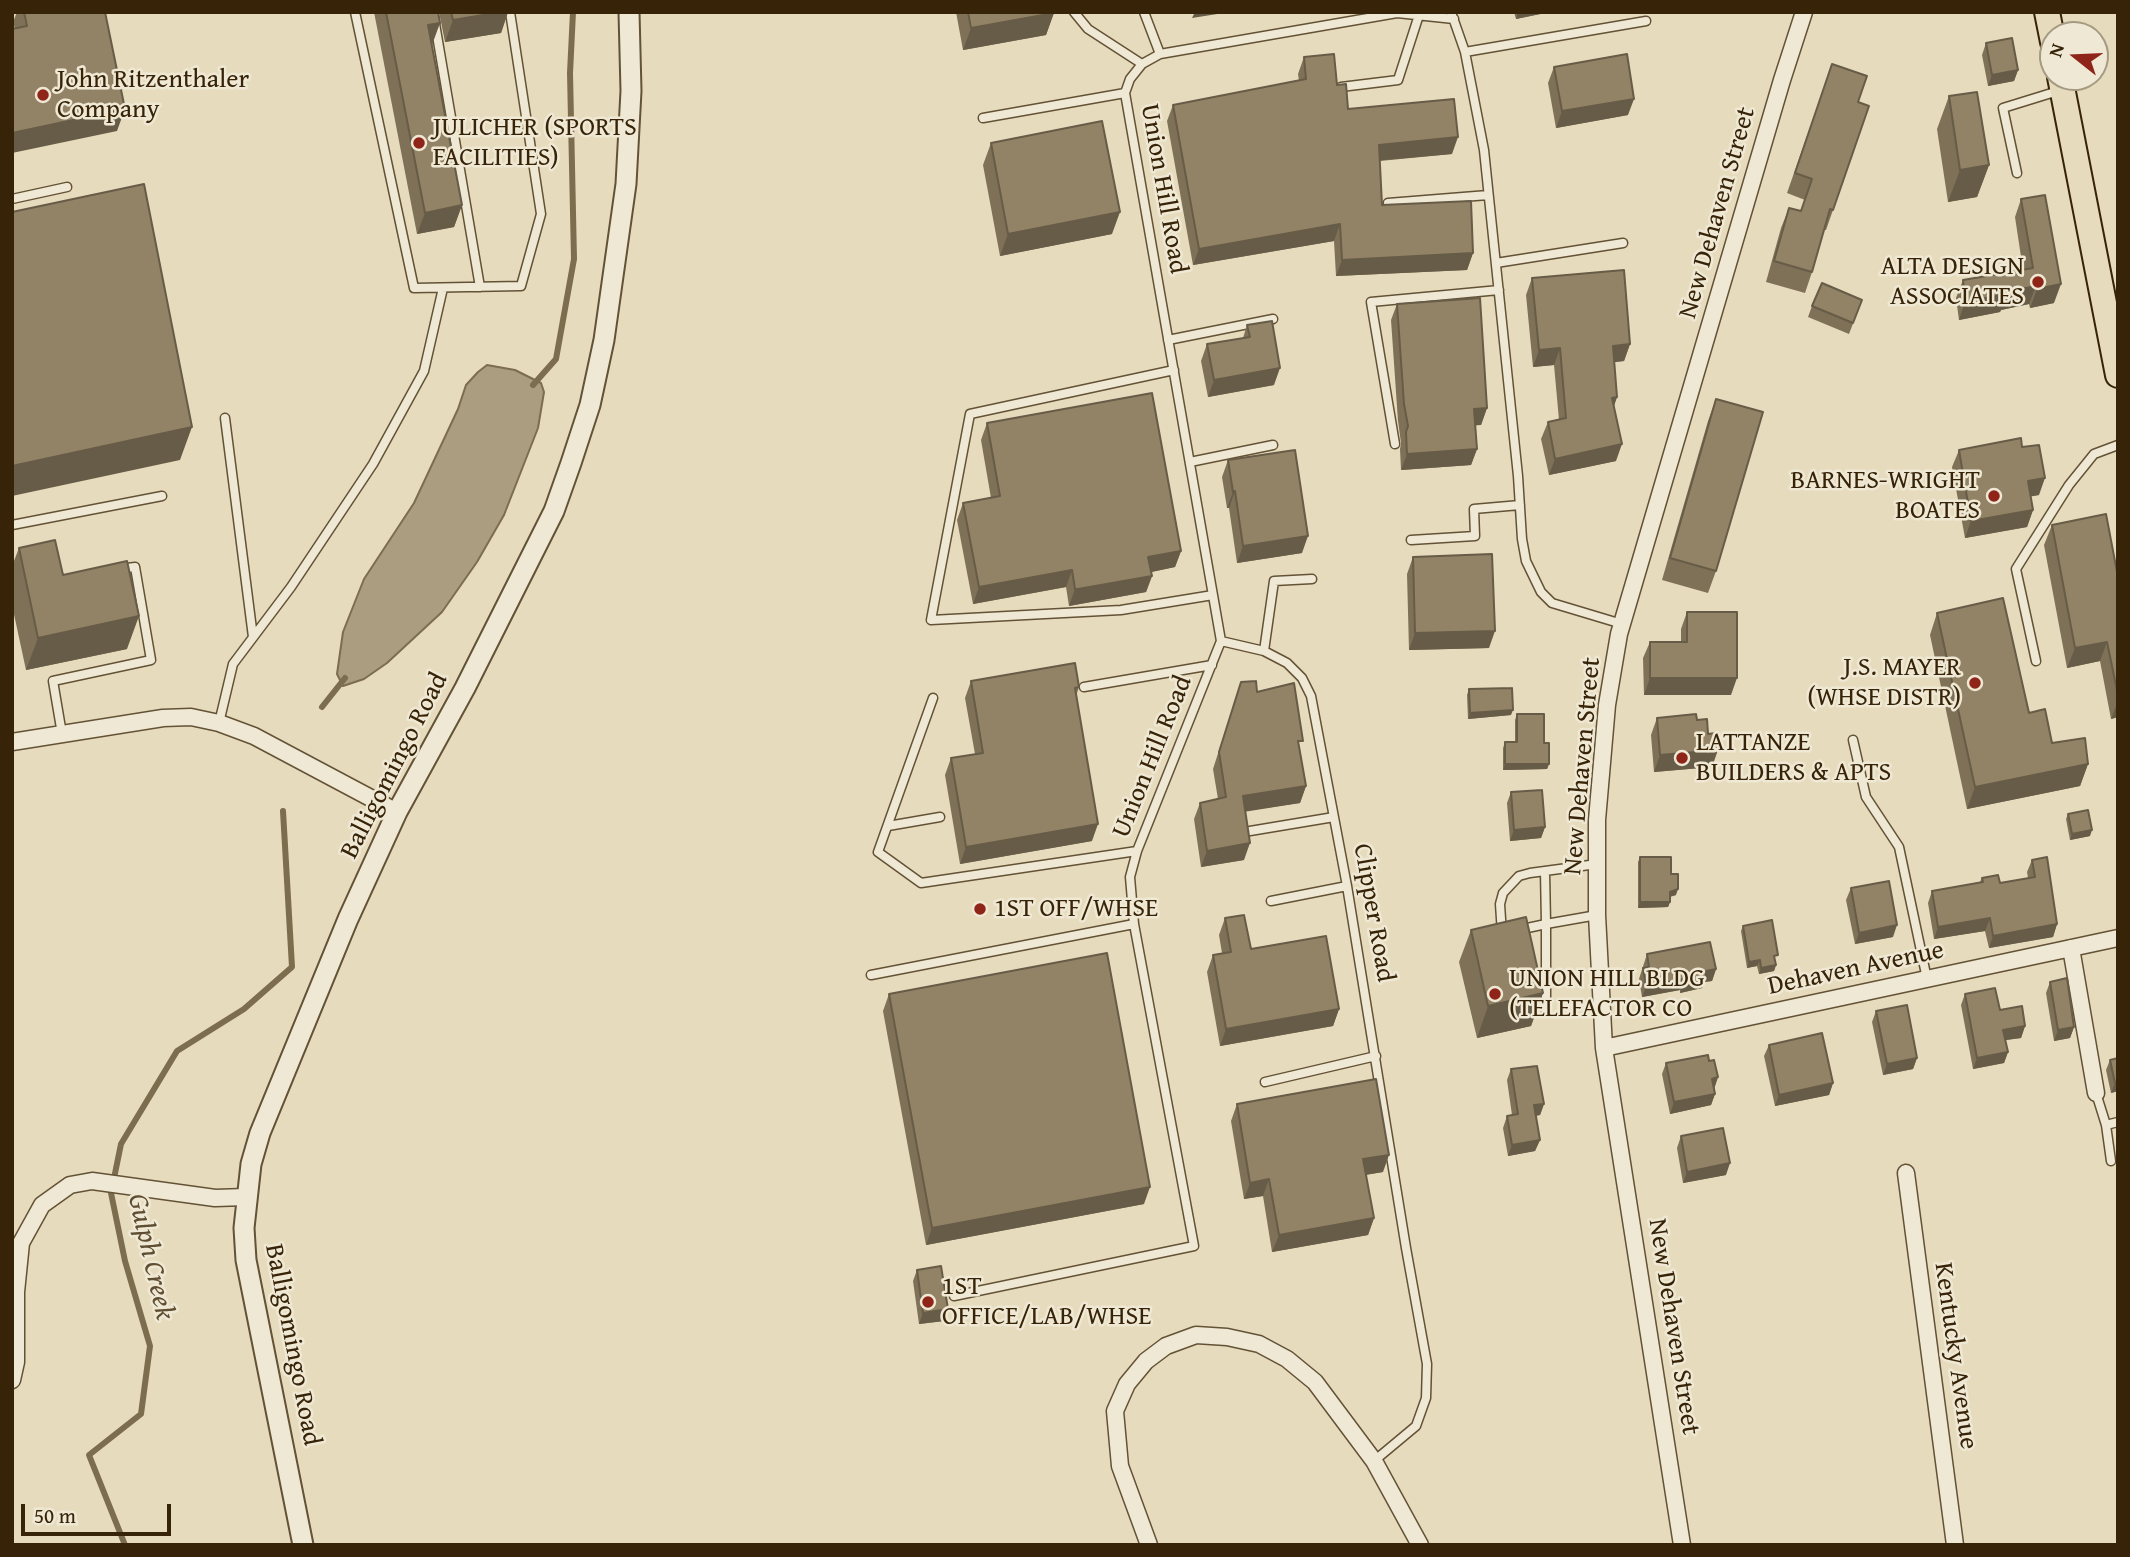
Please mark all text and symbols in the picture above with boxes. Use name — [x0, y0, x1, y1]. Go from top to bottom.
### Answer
north arrow — [2039, 21, 2109, 91]
text: N — [2041, 40, 2071, 61]
place label: John Ritzenthaler Company — [57, 64, 249, 126]
marker: John Ritzenthaler Company — [35, 87, 51, 103]
street label: Union Hill Road — [1133, 102, 1193, 276]
street label: New Dehaven Street — [1673, 104, 1763, 322]
place label: JULICHER (SPORTS FACILITIES) — [433, 112, 637, 174]
marker: JULICHER (SPORTS FACILITIES) — [411, 135, 427, 151]
place label: ALTA DESIGN ASSOCIATES — [1881, 251, 2024, 312]
marker: ALTA DESIGN ASSOCIATES — [2030, 274, 2046, 290]
place label: BARNES-WRIGHT BOATES — [1791, 465, 1980, 526]
marker: BARNES-WRIGHT BOATES — [1986, 488, 2002, 504]
place label: J.S. MAYER (WHSE DISTR) — [1807, 652, 1961, 714]
street label: New Dehaven Street — [1558, 656, 1608, 876]
street label: Balligomingo Road — [335, 668, 455, 864]
street label: Union Hill Road — [1106, 671, 1200, 843]
marker: J.S. MAYER (WHSE DISTR) — [1967, 675, 1983, 691]
place label: LATTANZE BUILDERS & APTS — [1696, 727, 1891, 788]
marker: LATTANZE BUILDERS & APTS — [1674, 750, 1690, 766]
street label: Clipper Road — [1345, 841, 1401, 985]
place label: 1ST OFF/WHSE — [994, 893, 1158, 925]
marker: 1ST OFF/WHSE — [972, 901, 988, 917]
street label: Dehaven Avenue — [1765, 935, 1947, 1003]
place label: UNION HILL BLDG (TELEFACTOR CO — [1509, 963, 1704, 1024]
marker: UNION HILL BLDG (TELEFACTOR CO — [1487, 986, 1503, 1002]
water label: Gulph Creek — [119, 1191, 181, 1323]
street label: New Dehaven Street — [1641, 1217, 1705, 1437]
street label: Balligomingo Road — [257, 1242, 327, 1448]
street label: Kentucky Avenue — [1926, 1261, 1984, 1451]
place label: 1ST OFFICE/LAB/WHSE — [942, 1271, 1151, 1332]
marker: 1ST OFFICE/LAB/WHSE — [920, 1294, 936, 1310]
scale bar — [24, 1490, 175, 1534]
text: 50 m — [34, 1500, 76, 1531]

